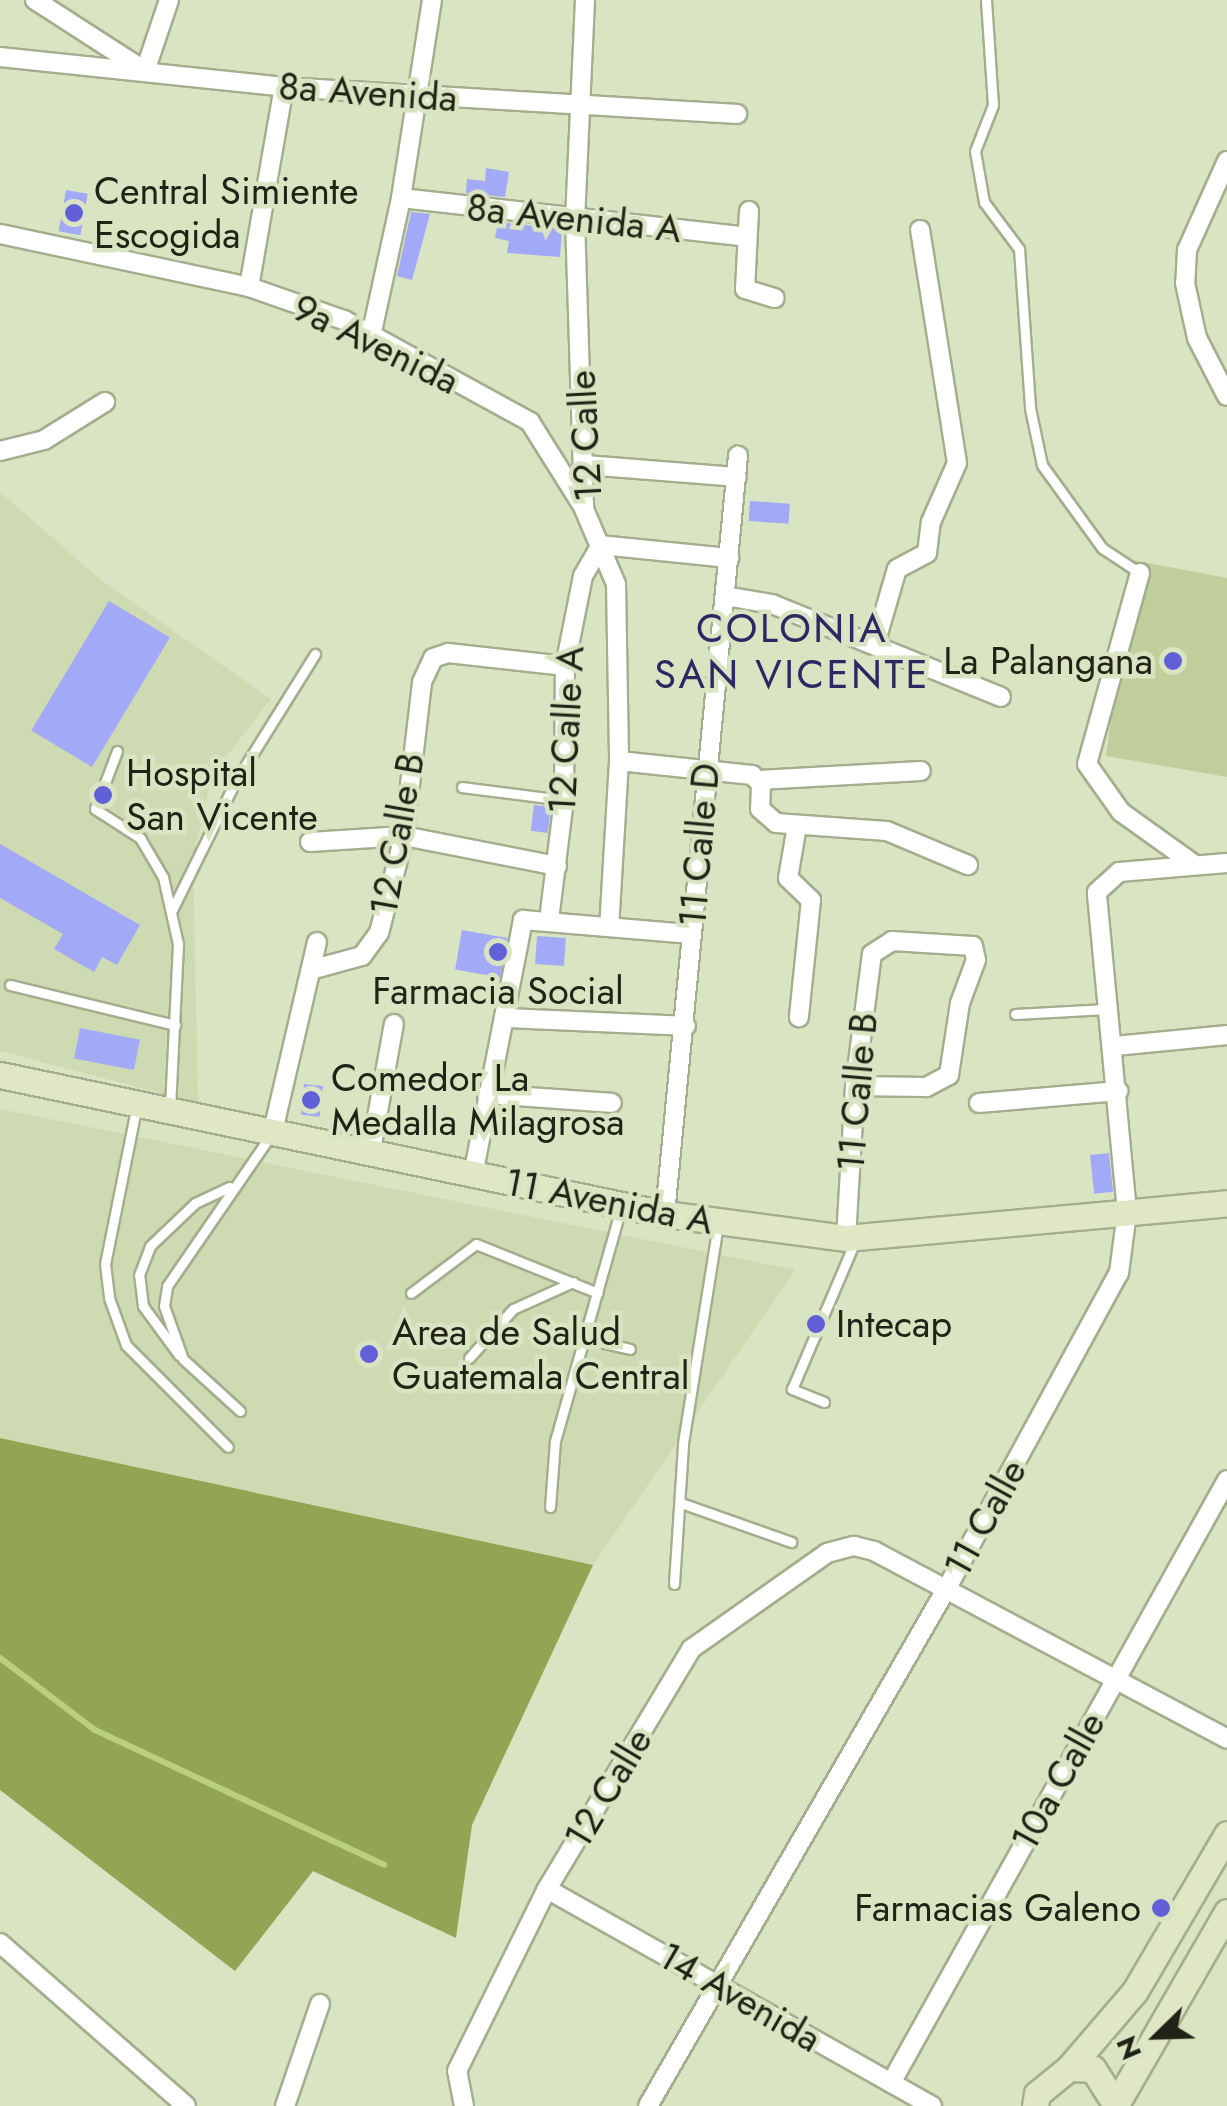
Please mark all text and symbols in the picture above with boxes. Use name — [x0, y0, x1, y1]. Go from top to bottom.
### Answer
street label: 8a Avenida — [277, 63, 459, 121]
place label: Central Simiente Escogida — [94, 168, 359, 258]
street label: 8a Avenida A — [464, 184, 684, 252]
marker: Central Simiente Escogida — [63, 202, 85, 224]
street label: 9a Avenida — [286, 284, 466, 404]
street label: 12 Calle — [559, 369, 611, 503]
district label: COLONIA SAN VICENTE — [654, 604, 930, 698]
place label: La Palangana — [943, 638, 1153, 684]
street label: 12 Calle A — [539, 645, 593, 815]
marker: La Palangana — [1162, 650, 1184, 672]
street label: 12 Calle B — [360, 749, 434, 919]
place label: Hospital San Vicente — [126, 750, 318, 839]
street label: 11 Calle D — [669, 761, 729, 929]
marker: Hospital San Vicente — [90, 782, 116, 808]
marker: Farmacia Social — [487, 941, 509, 963]
place label: Farmacia Social — [372, 968, 624, 1014]
street label: 11 Calle B — [827, 1011, 887, 1173]
place label: Comedor La Medalla Milagrosa — [331, 1055, 625, 1144]
marker: Comedor La Medalla Milagrosa — [300, 1089, 322, 1111]
street label: 11 Avenida A — [501, 1159, 717, 1243]
place label: Intecap — [836, 1301, 952, 1347]
place label: Area de Salud Guatemala Central — [392, 1309, 689, 1398]
marker: Intecap — [805, 1313, 827, 1335]
marker: Area de Salud Guatemala Central — [356, 1341, 382, 1367]
street label: 11 Calle — [934, 1451, 1036, 1585]
street label: 10a Calle — [1001, 1704, 1115, 1858]
street label: 12 Calle — [555, 1720, 661, 1856]
place label: Farmacias Galeno — [854, 1885, 1141, 1931]
marker: Farmacias Galeno — [1150, 1897, 1172, 1919]
street label: 14 Avenida — [651, 1932, 829, 2062]
north arrow — [1107, 1986, 1207, 2086]
text: N — [1106, 2030, 1152, 2066]

